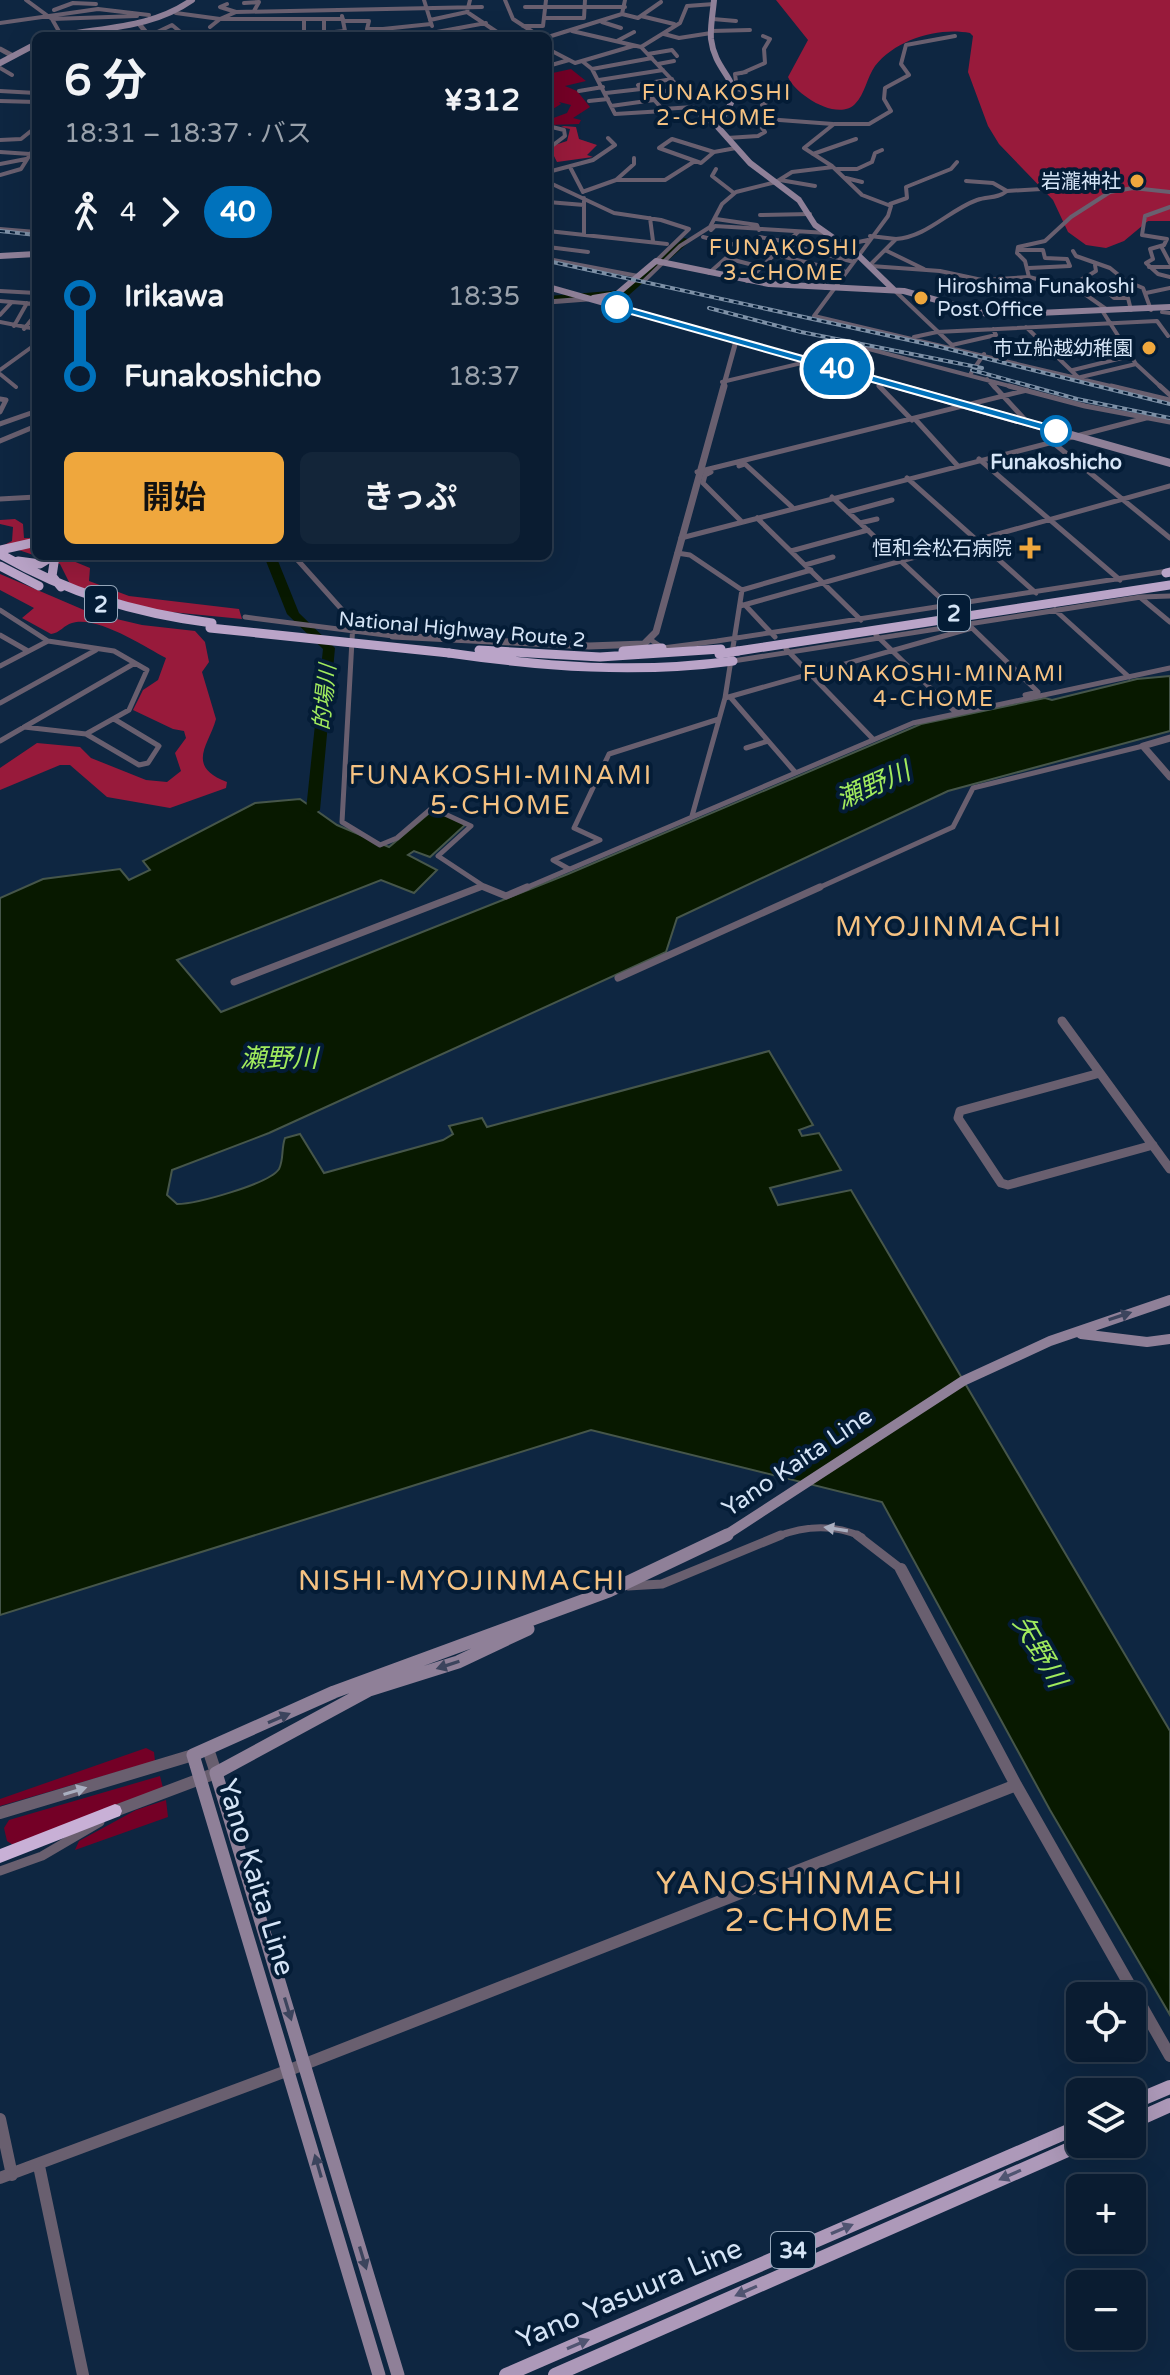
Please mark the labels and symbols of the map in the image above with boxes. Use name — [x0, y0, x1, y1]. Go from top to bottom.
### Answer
district label: FUNAKOSHI 2-CHOME — [642, 80, 792, 131]
place label: 岩瀧神社 — [1041, 170, 1121, 194]
marker: 岩瀧神社 — [1128, 172, 1146, 190]
district label: FUNAKOSHI 3-CHOME — [709, 235, 859, 286]
place label: Hiroshima Funakoshi Post Office — [937, 275, 1135, 322]
marker: Hiroshima Funakoshi Post Office — [912, 289, 930, 307]
unlabelled marker — [602, 292, 632, 322]
place label: 市立船越幼稚園 — [993, 337, 1133, 361]
marker: 市立船越幼稚園 — [1140, 339, 1158, 357]
line badge: 40 — [801, 343, 873, 395]
marker: Funakoshicho — [1041, 416, 1071, 446]
place label: Funakoshicho — [990, 451, 1122, 475]
place label: 恒和会松石病院 — [872, 537, 1012, 561]
marker: 恒和会松石病院 — [1019, 537, 1041, 559]
road number: 2 — [85, 586, 117, 622]
road number: 2 — [938, 595, 970, 631]
street label: National Highway Route 2 — [337, 607, 586, 653]
water label: 的場川 — [309, 661, 342, 731]
district label: FUNAKOSHI-MINAMI 4-CHOME — [803, 661, 1065, 712]
water label: 瀬野川 — [831, 754, 918, 815]
district label: FUNAKOSHI-MINAMI 5-CHOME — [349, 760, 653, 821]
district label: MYOJINMACHI — [835, 910, 1063, 944]
water label: 瀬野川 — [240, 1043, 321, 1074]
one-way arrow — [1108, 1309, 1132, 1321]
street label: Yano Kaita Line — [717, 1402, 878, 1523]
one-way arrow — [824, 1522, 849, 1534]
district label: NISHI-MYOJINMACHI — [298, 1564, 626, 1598]
water label: 矢野川 — [1007, 1610, 1074, 1695]
one-way arrow — [436, 1659, 460, 1671]
one-way arrow — [267, 1711, 291, 1724]
street label: Yano Kaita Line — [210, 1775, 302, 1980]
one-way arrow — [63, 1784, 87, 1797]
district label: YANOSHINMACHI 2-CHOME — [656, 1865, 964, 1940]
one-way arrow — [282, 1997, 295, 2021]
one-way arrow — [311, 2153, 324, 2177]
one-way arrow — [998, 2169, 1021, 2182]
one-way arrow — [830, 2223, 854, 2236]
street label: Yano Yasuura Line — [512, 2231, 747, 2357]
road number: 34 — [771, 2232, 815, 2268]
one-way arrow — [357, 2246, 370, 2270]
one-way arrow — [734, 2285, 758, 2298]
one-way arrow — [566, 2337, 590, 2351]

